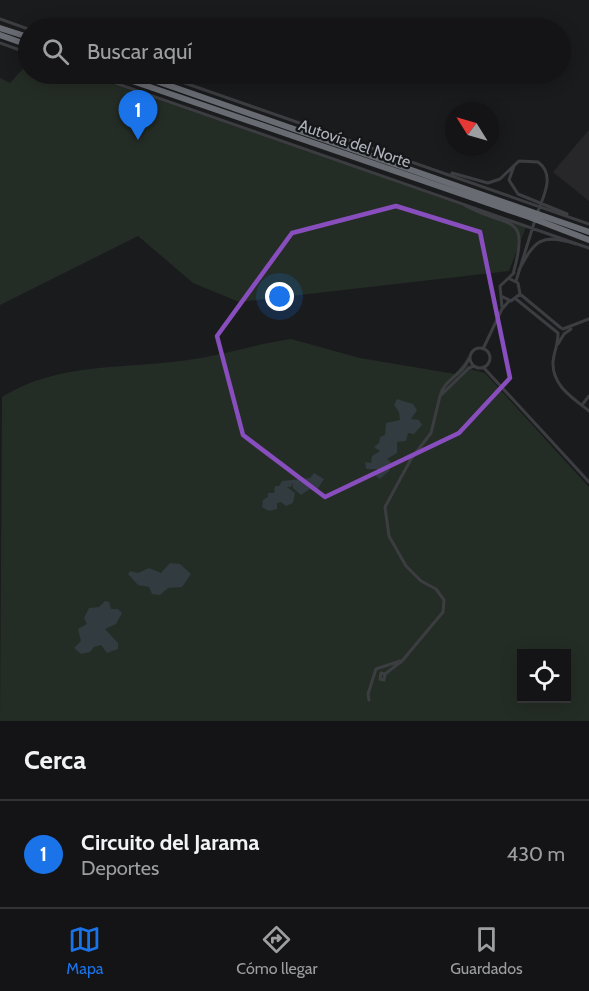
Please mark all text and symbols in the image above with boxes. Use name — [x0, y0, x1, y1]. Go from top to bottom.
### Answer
search box — [18, 18, 571, 84]
icon: search — [39, 35, 72, 68]
text: Buscar aquí — [87, 38, 192, 65]
pin: 1 — [118, 90, 158, 140]
north arrow — [445, 102, 499, 156]
street label: Autovía del Norte — [296, 115, 413, 172]
your location — [265, 282, 294, 311]
map controls — [517, 649, 571, 703]
button: locate — [517, 649, 571, 703]
text: Cerca — [24, 744, 86, 776]
text: Circuito del Jarama — [81, 829, 259, 856]
text: 1 — [40, 842, 47, 866]
text: 430 m — [507, 842, 565, 866]
text: Deportes — [81, 856, 159, 880]
tab: Mapa — [66, 923, 104, 978]
tab: Cómo llegar — [236, 923, 317, 978]
tab: Guardados — [450, 923, 523, 978]

